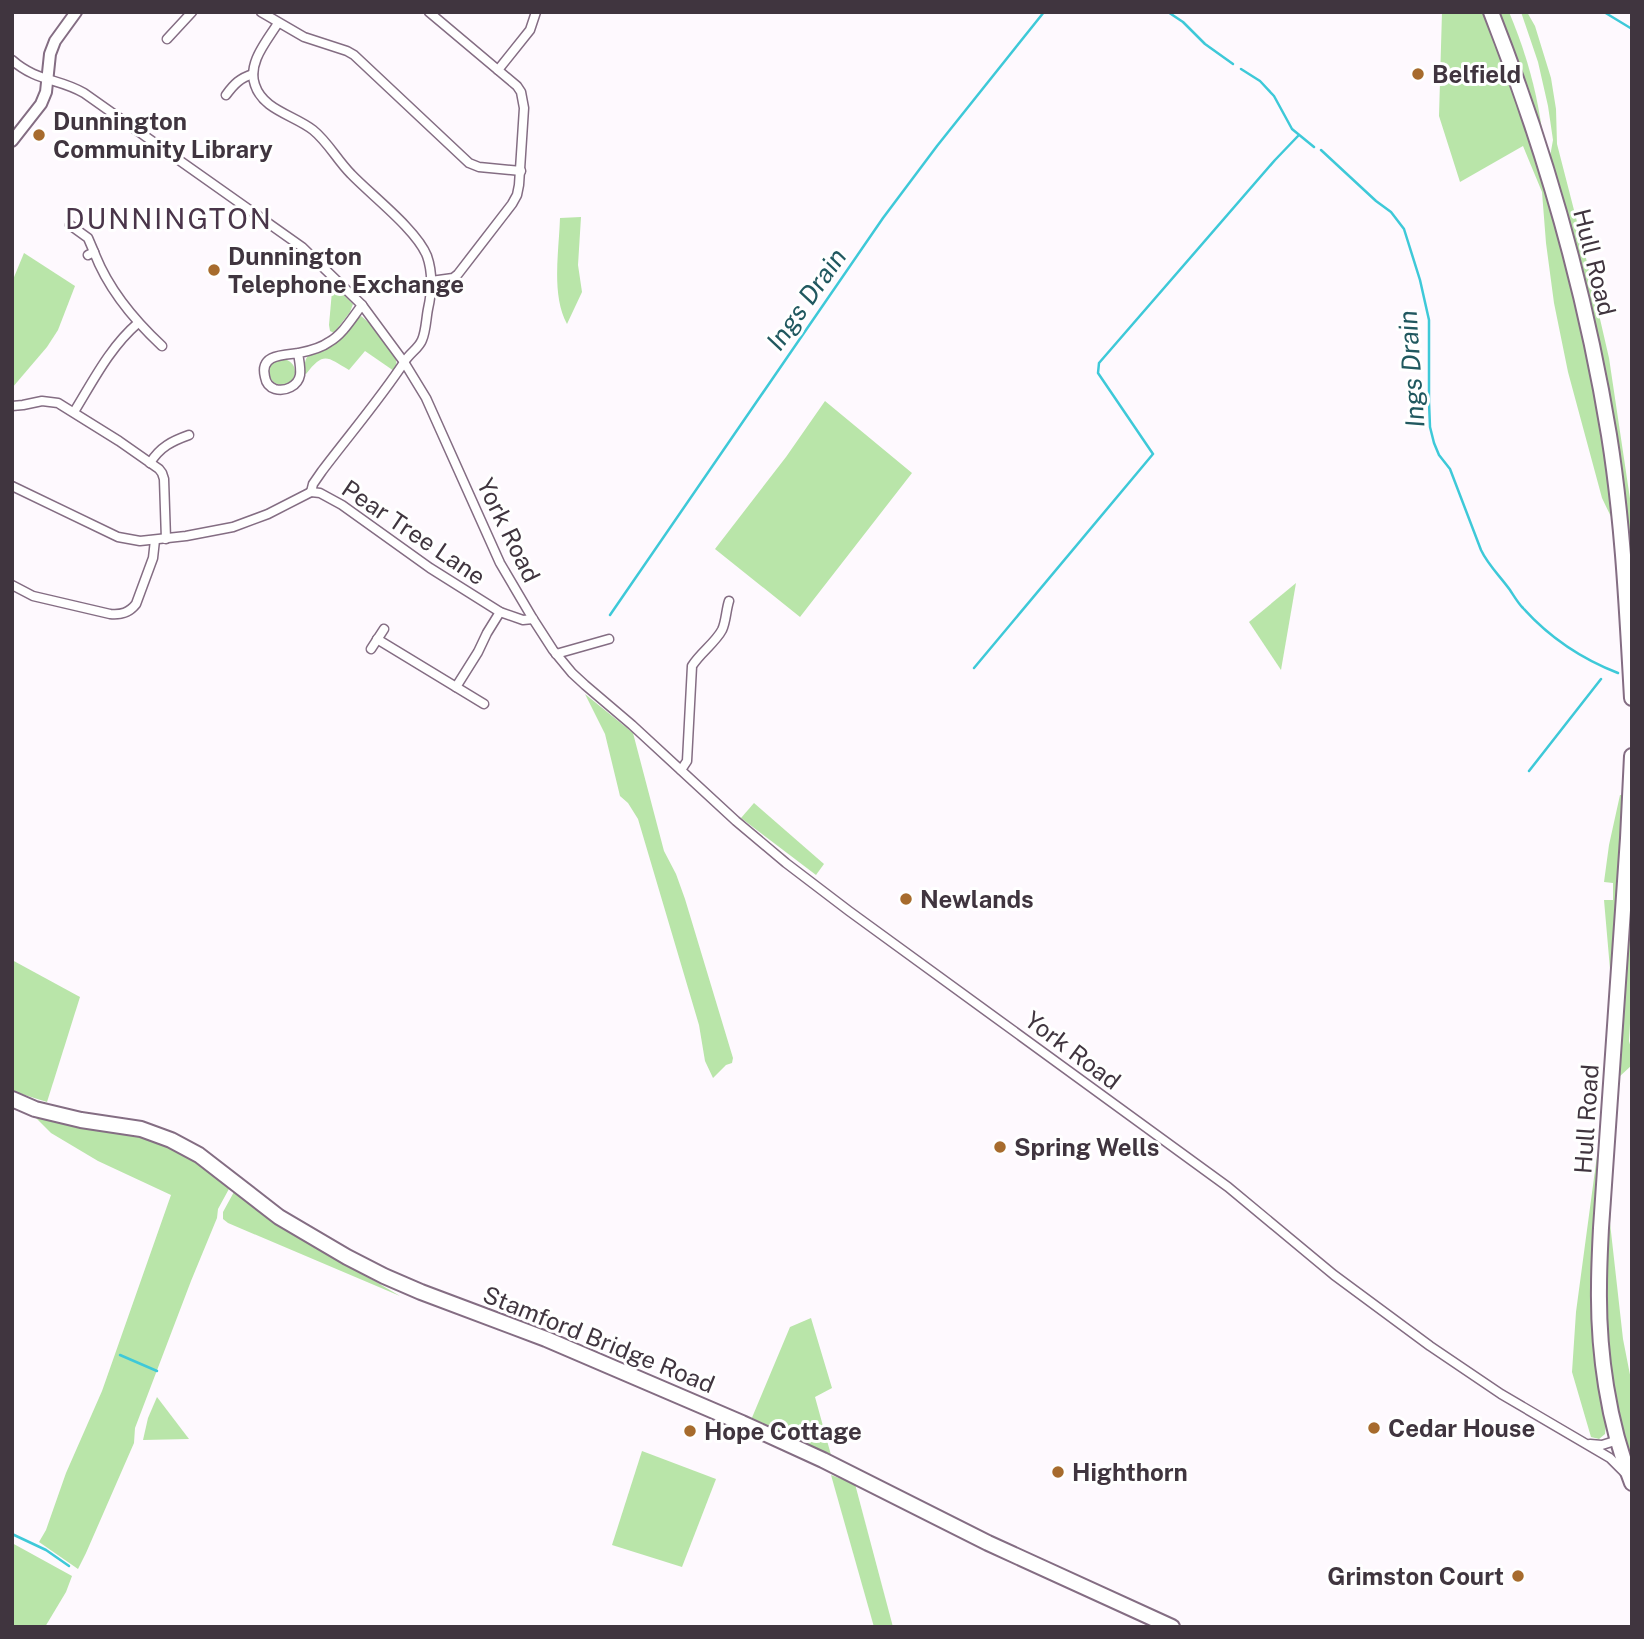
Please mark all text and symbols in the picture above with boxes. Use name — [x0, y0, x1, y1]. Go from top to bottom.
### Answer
place label: Belfield — [1432, 60, 1521, 88]
marker: Belfield — [1410, 66, 1426, 82]
place label: Dunnington Community Library — [53, 107, 273, 163]
marker: Dunnington Community Library — [31, 127, 47, 143]
district label: DUNNINGTON — [65, 202, 273, 235]
street label: Hull Road — [1568, 206, 1622, 318]
place label: Dunnington Telephone Exchange — [228, 242, 464, 298]
water label: Ings Drain — [760, 242, 852, 356]
marker: Dunnington Telephone Exchange — [206, 262, 222, 278]
water label: Ings Drain — [1391, 309, 1431, 429]
street label: York Road — [472, 473, 546, 587]
street label: Pear Tree Lane — [337, 474, 491, 590]
place label: Newlands — [920, 885, 1034, 913]
marker: Newlands — [898, 891, 914, 907]
street label: York Road — [1020, 1005, 1126, 1095]
street label: Hull Road — [1568, 1063, 1604, 1175]
place label: Spring Wells — [1014, 1133, 1159, 1161]
marker: Spring Wells — [992, 1139, 1008, 1155]
street label: Stamford Bridge Road — [479, 1280, 719, 1398]
place label: Cedar House — [1388, 1414, 1535, 1442]
place label: Hope Cottage — [704, 1417, 862, 1445]
marker: Cedar House — [1366, 1420, 1382, 1436]
marker: Hope Cottage — [682, 1423, 698, 1439]
place label: Highthorn — [1072, 1458, 1188, 1486]
marker: Highthorn — [1050, 1464, 1066, 1480]
place label: Grimston Court — [1327, 1562, 1504, 1590]
marker: Grimston Court — [1510, 1568, 1526, 1584]

